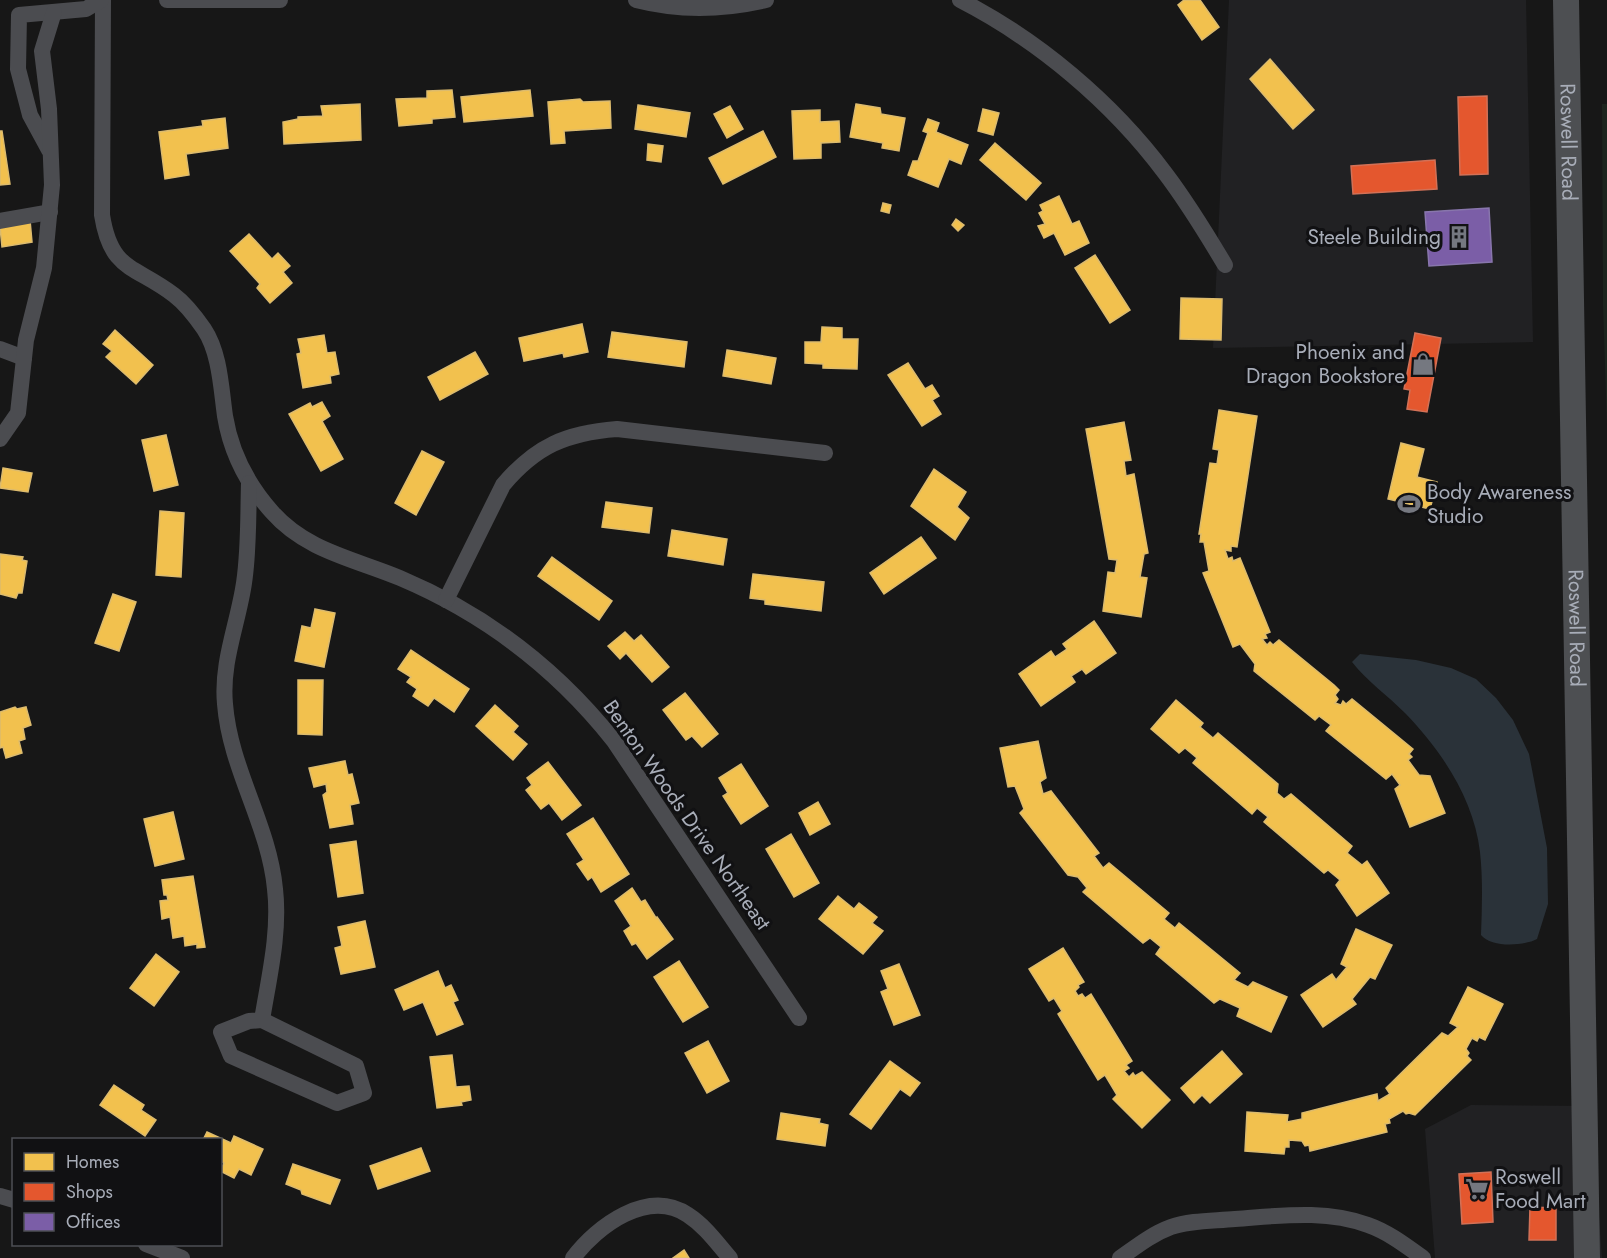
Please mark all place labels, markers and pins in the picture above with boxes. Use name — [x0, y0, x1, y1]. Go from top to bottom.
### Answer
place label: Steele Building — [1307, 222, 1441, 252]
building icon: Steele Building — [1446, 224, 1472, 250]
place label: Phoenix and Dragon Bookstore — [1246, 337, 1405, 391]
shop icon: Phoenix and Dragon Bookstore — [1410, 351, 1436, 377]
place label: Body Awareness Studio — [1427, 477, 1571, 531]
sports icon: Body Awareness Studio — [1396, 491, 1422, 517]
place label: Roswell Food Mart — [1495, 1162, 1585, 1216]
supermarket icon: Roswell Food Mart — [1464, 1176, 1490, 1202]

